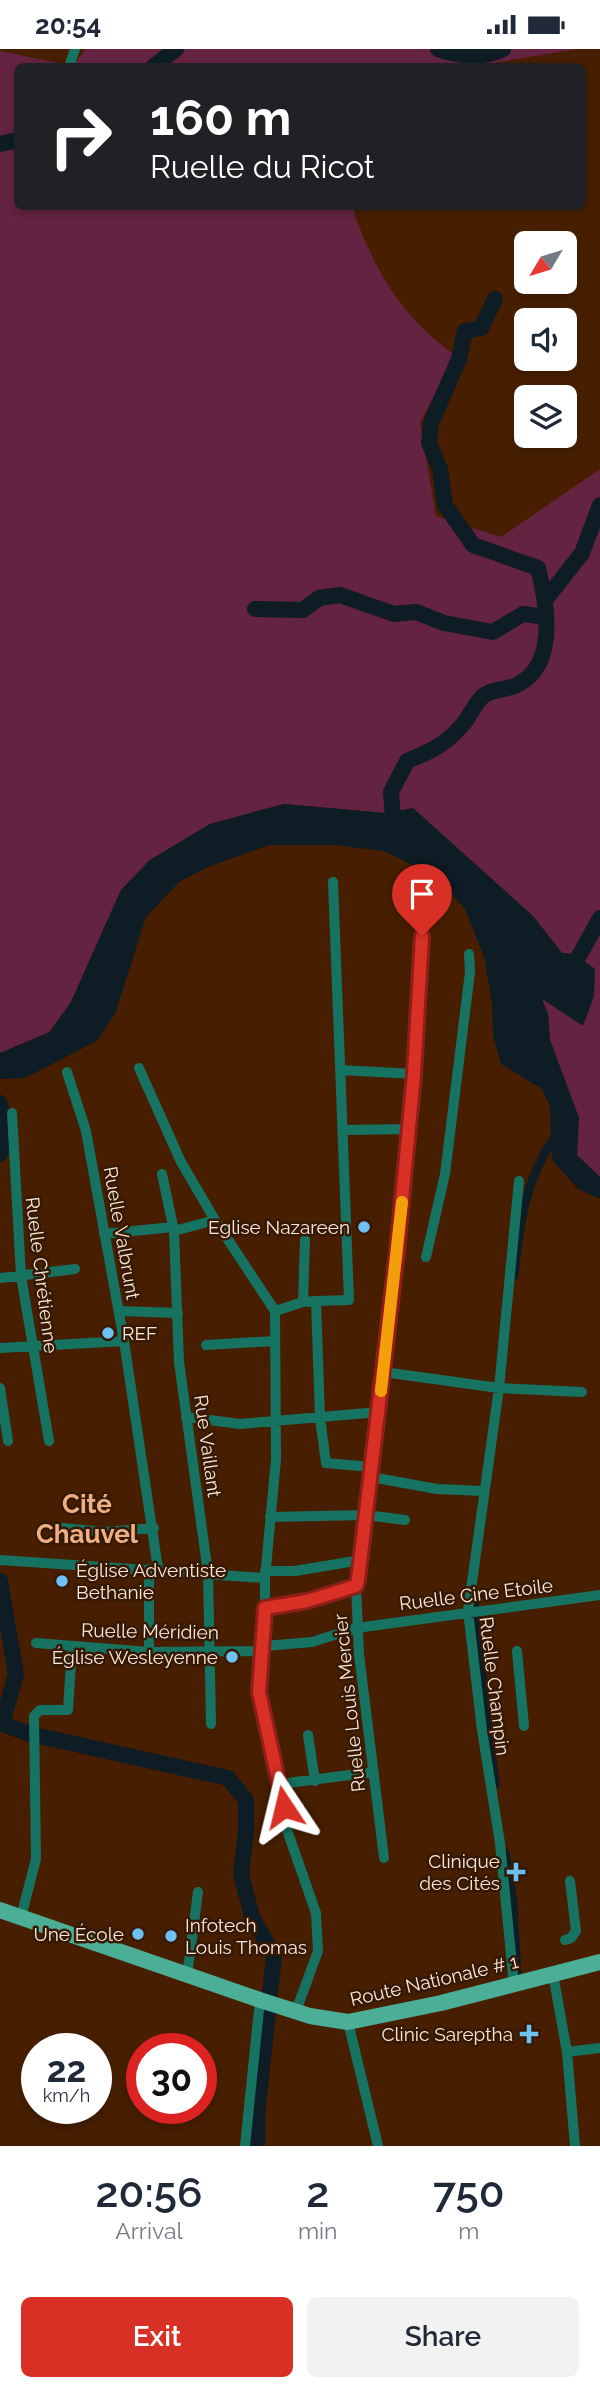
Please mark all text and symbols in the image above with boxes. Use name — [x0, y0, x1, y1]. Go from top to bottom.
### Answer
text: 20:54 — [35, 10, 101, 40]
text: 160 m — [150, 89, 291, 146]
icon: right — [35, 91, 126, 182]
text: Ruelle du Ricot — [150, 148, 375, 185]
north arrow — [514, 231, 578, 294]
map controls — [514, 231, 577, 448]
button: sound — [514, 308, 577, 371]
button: layers — [514, 385, 577, 448]
pin — [392, 864, 452, 936]
icon: arrive — [403, 875, 441, 913]
street label: Ruelle Valbrunt — [99, 1165, 145, 1302]
street label: Ruelle Chrétienne — [21, 1195, 63, 1355]
place label: Eglise Nazareen — [208, 1216, 350, 1238]
marker: Eglise Nazareen — [356, 1219, 372, 1235]
place label: REF — [122, 1322, 157, 1344]
marker: REF — [100, 1325, 116, 1341]
street label: Rue Vaillant — [190, 1393, 226, 1499]
district label: Cité Chauvel — [36, 1489, 139, 1549]
place label: Église Adventiste Bethanie — [76, 1559, 226, 1603]
marker: Église Adventiste Bethanie — [54, 1573, 70, 1589]
street label: Ruelle Cine Etoile — [398, 1574, 554, 1614]
street label: Ruelle Louis Mercier — [329, 1612, 369, 1793]
street label: Ruelle Champin — [476, 1615, 514, 1757]
street label: Ruelle Méridien — [81, 1619, 219, 1643]
place label: Église Wesleyenne — [52, 1646, 218, 1668]
marker: Église Wesleyenne — [224, 1649, 240, 1665]
position arrow — [247, 1770, 321, 1844]
place label: Clinique des Cités — [419, 1850, 500, 1894]
marker: Clinique des Cités — [506, 1862, 526, 1882]
place label: Infotech Louis Thomas — [185, 1914, 307, 1958]
place label: Une École — [33, 1923, 124, 1945]
marker: Une École — [130, 1926, 146, 1942]
marker: Infotech Louis Thomas — [163, 1928, 179, 1944]
street label: Route Nationale # 1 — [348, 1950, 520, 2010]
place label: Clinic Sareptha — [381, 2023, 513, 2045]
marker: Clinic Sareptha — [519, 2024, 539, 2044]
speed limit sign: 30 — [126, 2033, 217, 2124]
text: 22 — [47, 2049, 86, 2090]
text: km/h — [43, 2085, 90, 2106]
text: 20:56 — [96, 2168, 202, 2217]
text: 2 — [306, 2168, 329, 2217]
text: 750 — [433, 2168, 504, 2217]
text: Arrival — [115, 2217, 183, 2244]
text: min — [298, 2217, 338, 2244]
text: m — [458, 2217, 479, 2244]
button: Exit — [21, 2297, 293, 2377]
button: Share — [307, 2297, 579, 2377]

